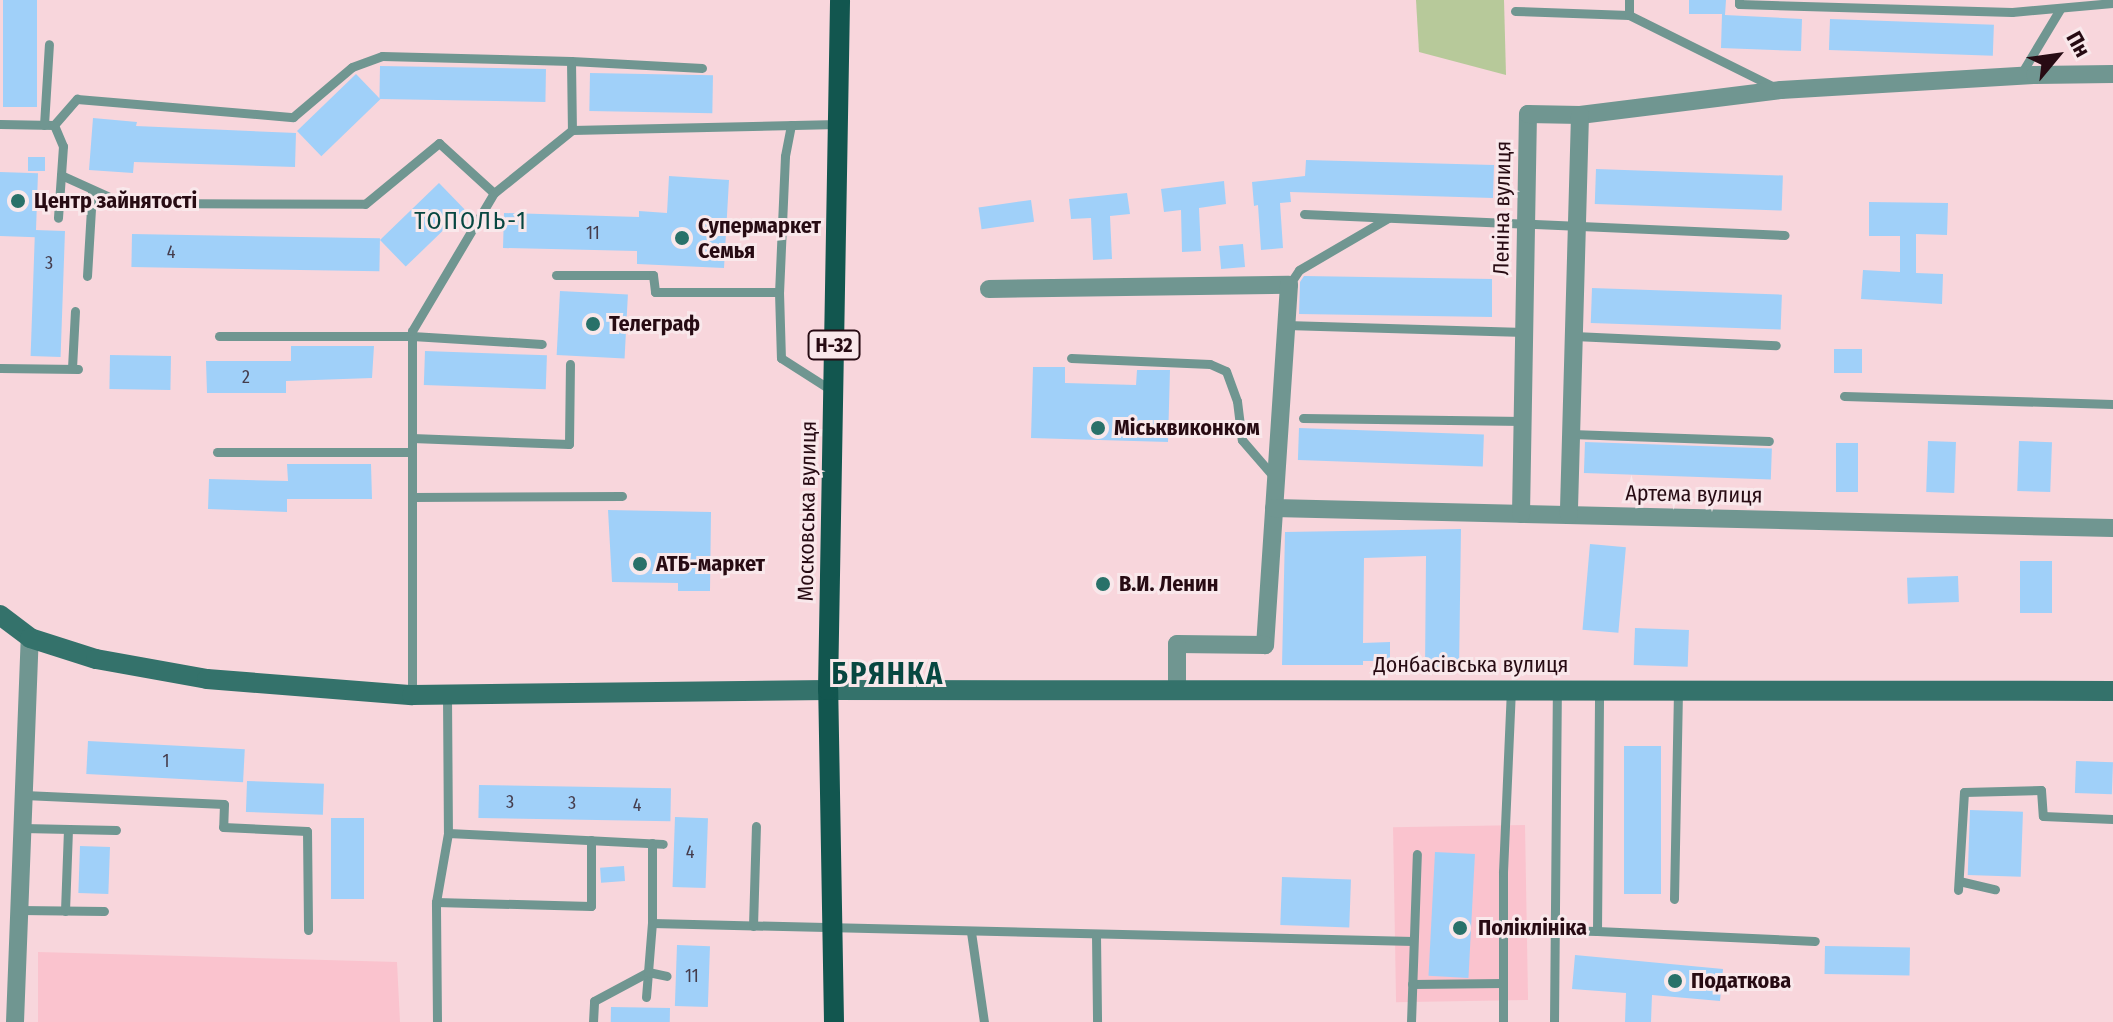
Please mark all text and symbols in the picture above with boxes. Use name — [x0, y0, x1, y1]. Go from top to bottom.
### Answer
north arrow — [2017, 16, 2097, 96]
text: Пн — [2061, 27, 2096, 62]
street label: Леніна вулиця — [1488, 140, 1516, 276]
place label: Центр зайнятості — [34, 188, 197, 214]
marker: Центр зайнятості — [9, 192, 27, 210]
district label: ТОПОЛЬ-1 — [414, 208, 528, 236]
place label: Супермаркет Семья — [698, 212, 821, 264]
house number: 11 — [586, 222, 600, 244]
marker: Супермаркет Семья — [673, 229, 691, 247]
house number: 4 — [167, 241, 175, 263]
house number: 3 — [45, 252, 53, 274]
place label: Телеграф — [609, 311, 700, 337]
marker: Телеграф — [584, 315, 602, 333]
road number: Н-32 — [806, 329, 862, 361]
house number: 2 — [242, 366, 250, 388]
place label: Міськвиконком — [1114, 415, 1260, 441]
marker: Міськвиконком — [1089, 419, 1107, 437]
street label: Московська вулиця — [792, 420, 822, 602]
street label: Артема вулиця — [1625, 480, 1763, 508]
place label: АТБ-маркет — [656, 551, 765, 577]
marker: АТБ-маркет — [631, 555, 649, 573]
place label: В.И. Ленин — [1119, 571, 1218, 597]
marker: В.И. Ленин — [1094, 575, 1112, 593]
street label: Донбасівська вулиця — [1373, 652, 1569, 678]
district label: БРЯНКА — [832, 656, 944, 692]
house number: 1 — [162, 750, 170, 772]
house number: 3 — [506, 791, 514, 813]
house number: 3 — [568, 792, 576, 814]
house number: 4 — [633, 794, 641, 816]
house number: 4 — [686, 841, 694, 863]
place label: Поліклініка — [1478, 915, 1587, 941]
marker: Поліклініка — [1449, 917, 1471, 939]
house number: 11 — [685, 965, 699, 987]
place label: Податкова — [1691, 968, 1791, 994]
marker: Податкова — [1666, 972, 1684, 990]

